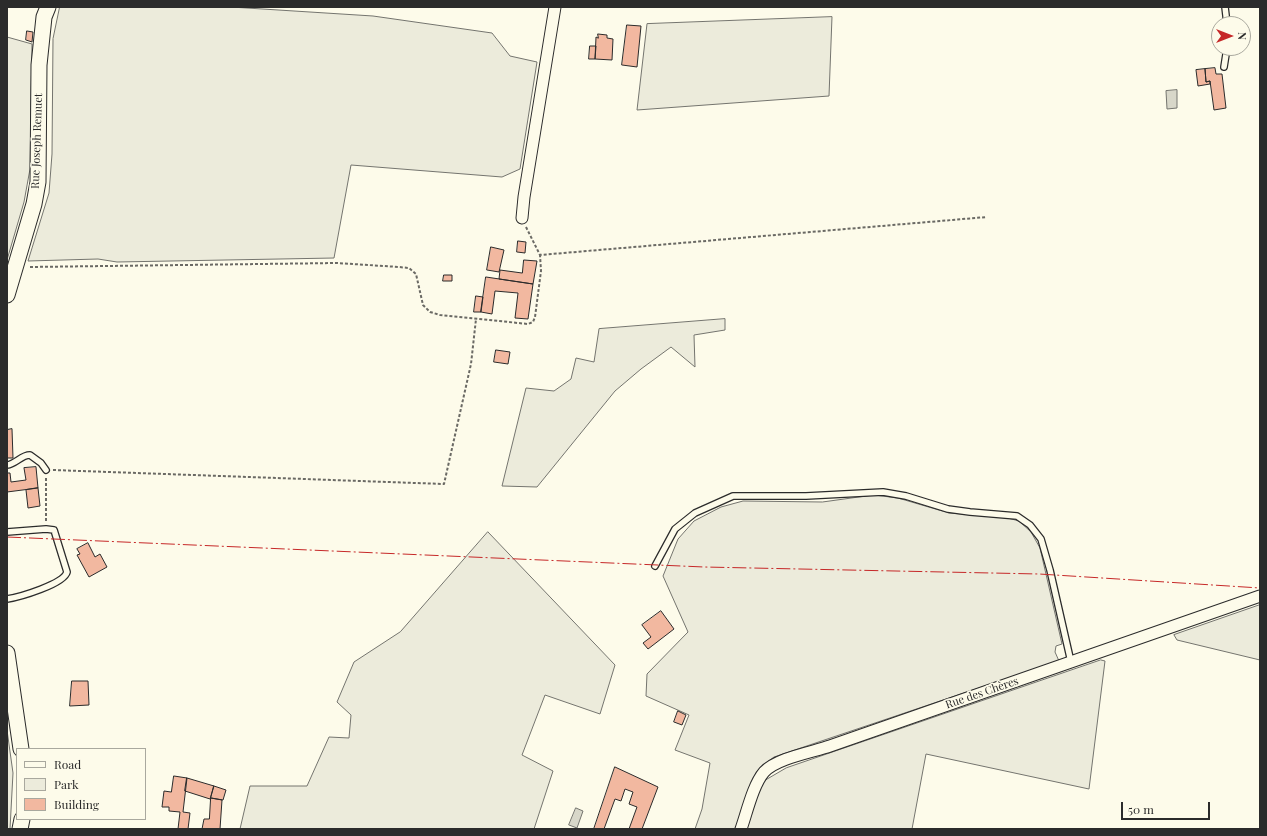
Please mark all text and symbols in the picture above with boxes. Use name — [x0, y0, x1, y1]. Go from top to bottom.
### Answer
north arrow — [1211, 16, 1251, 56]
text: N — [1235, 32, 1250, 40]
street label: Rue Joseph Remuet — [29, 93, 45, 189]
street label: Rue des Chères — [944, 674, 1020, 712]
legend — [16, 748, 146, 820]
text: Road — [54, 756, 81, 772]
text: Park — [54, 776, 79, 792]
scale bar — [1123, 794, 1212, 820]
text: Building — [54, 796, 99, 812]
text: 50 m — [1128, 801, 1154, 817]

